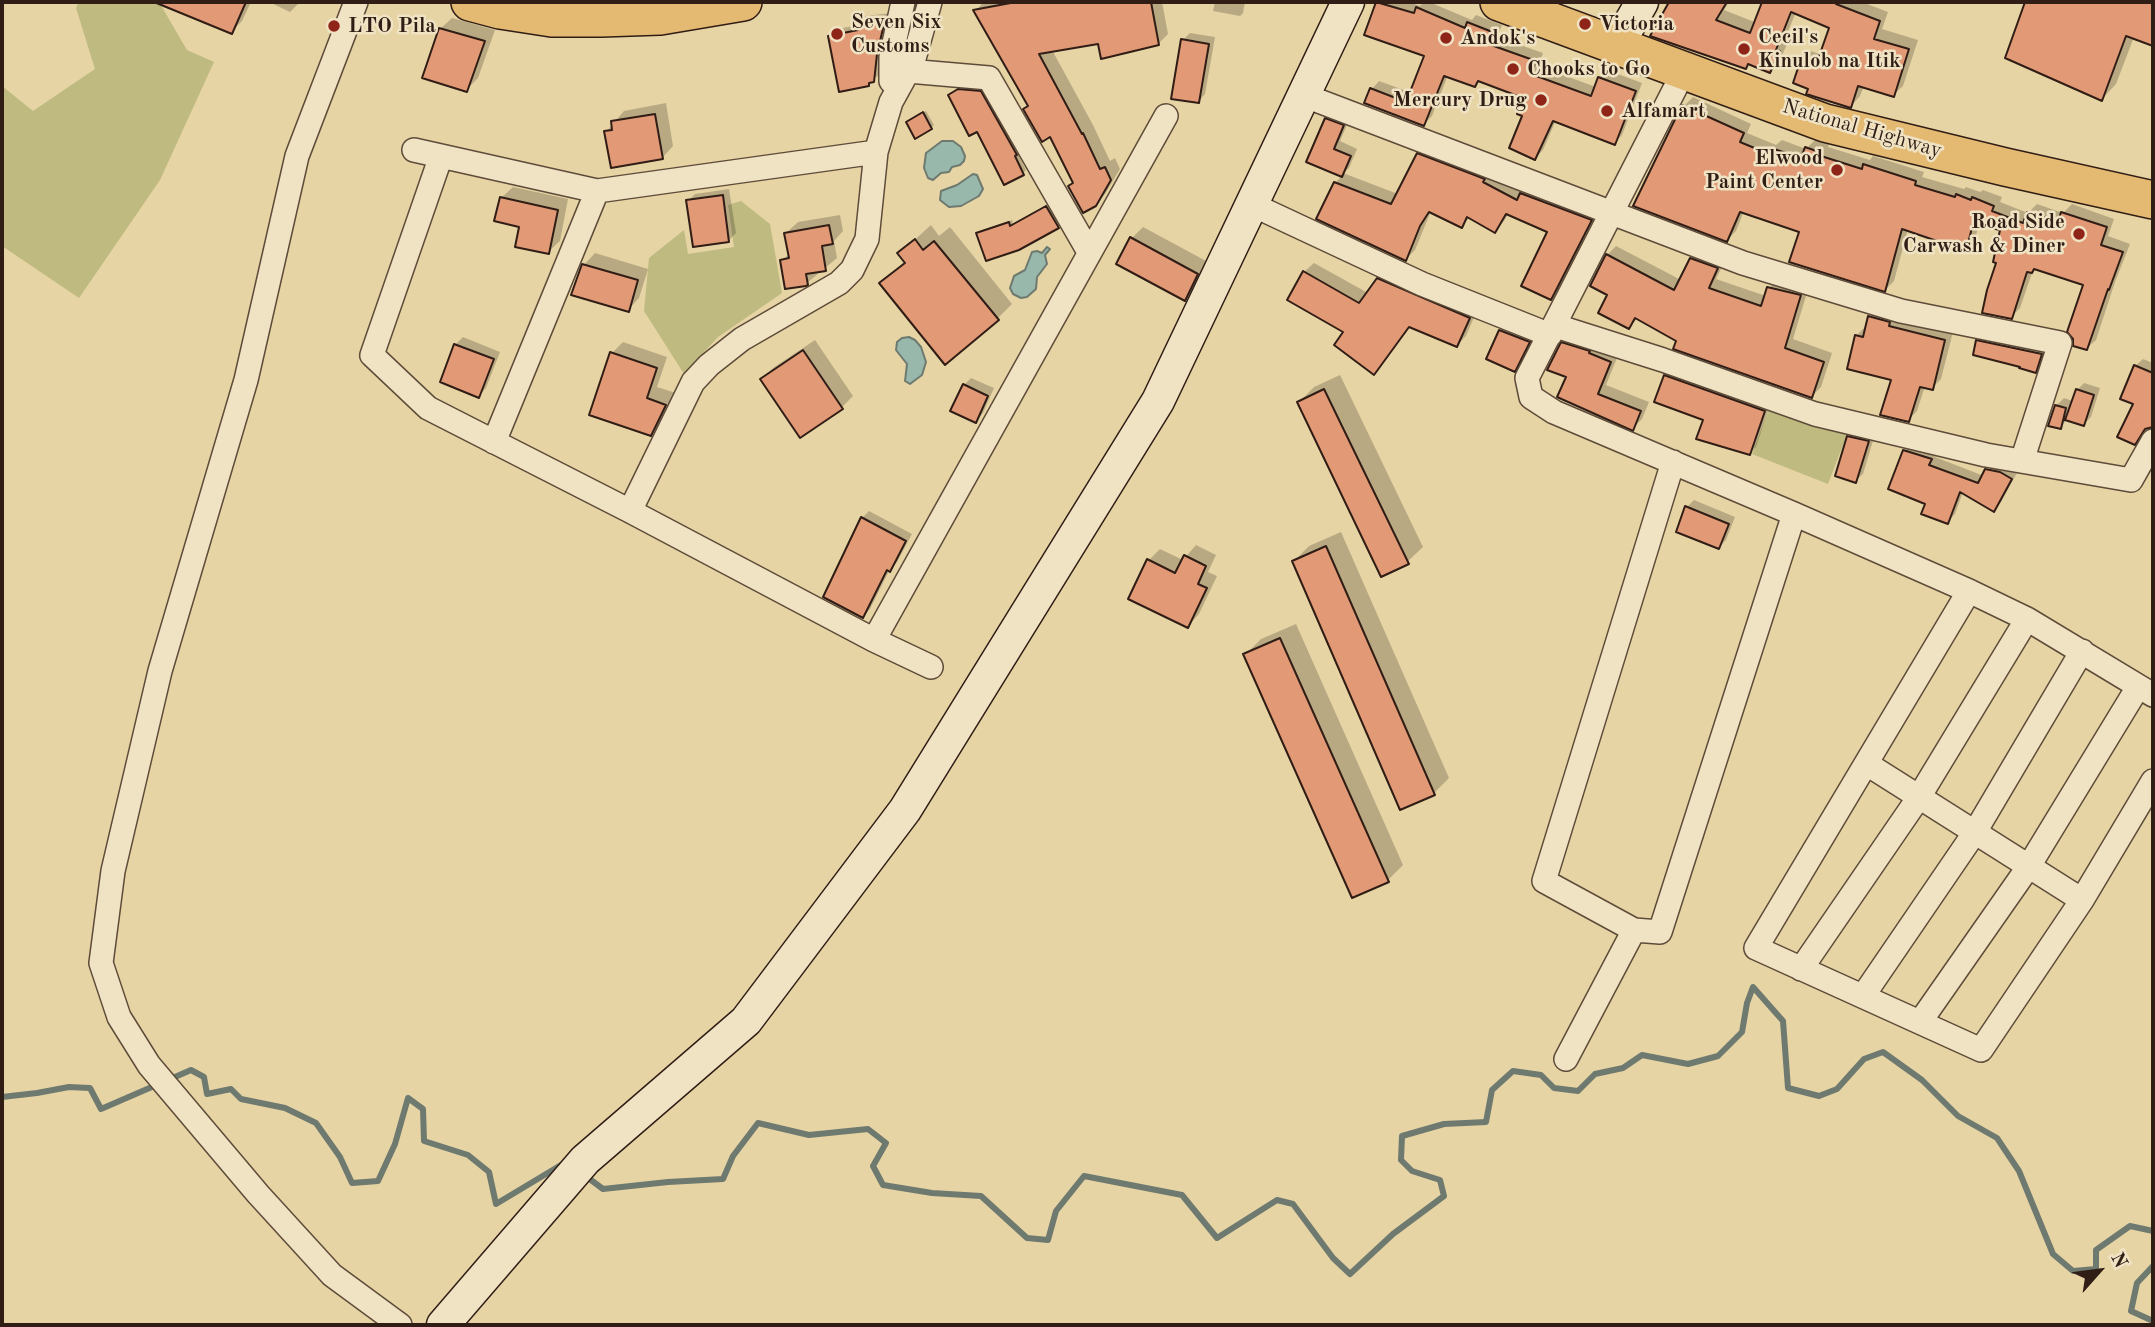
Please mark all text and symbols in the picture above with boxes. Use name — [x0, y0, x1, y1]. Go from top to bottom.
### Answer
place label: Seven Six Customs — [851, 9, 942, 59]
place label: Victoria — [1599, 11, 1674, 37]
place label: LTO Pila — [348, 13, 436, 39]
marker: Victoria — [1577, 16, 1593, 32]
marker: LTO Pila — [326, 18, 342, 34]
place label: Cecil's Kinulob na Itik — [1758, 24, 1901, 74]
place label: Andok's — [1460, 25, 1535, 51]
marker: Seven Six Customs — [829, 26, 845, 42]
marker: Andok's — [1438, 30, 1454, 46]
marker: Cecil's Kinulob na Itik — [1736, 41, 1752, 57]
place label: Chooks to Go — [1527, 56, 1650, 82]
marker: Chooks to Go — [1505, 61, 1521, 77]
place label: Mercury Drug — [1393, 87, 1527, 113]
marker: Mercury Drug — [1533, 92, 1549, 108]
street label: National Highway — [1779, 94, 1945, 164]
place label: Alfamart — [1621, 98, 1706, 124]
marker: Alfamart — [1599, 103, 1615, 119]
place label: Elwood Paint Center — [1705, 145, 1823, 195]
marker: Elwood Paint Center — [1829, 162, 1845, 178]
place label: Road Side Carwash & Diner — [1903, 209, 2065, 259]
marker: Road Side Carwash & Diner — [2071, 226, 2087, 242]
north arrow — [2064, 1236, 2134, 1306]
text: N — [2106, 1250, 2130, 1272]

